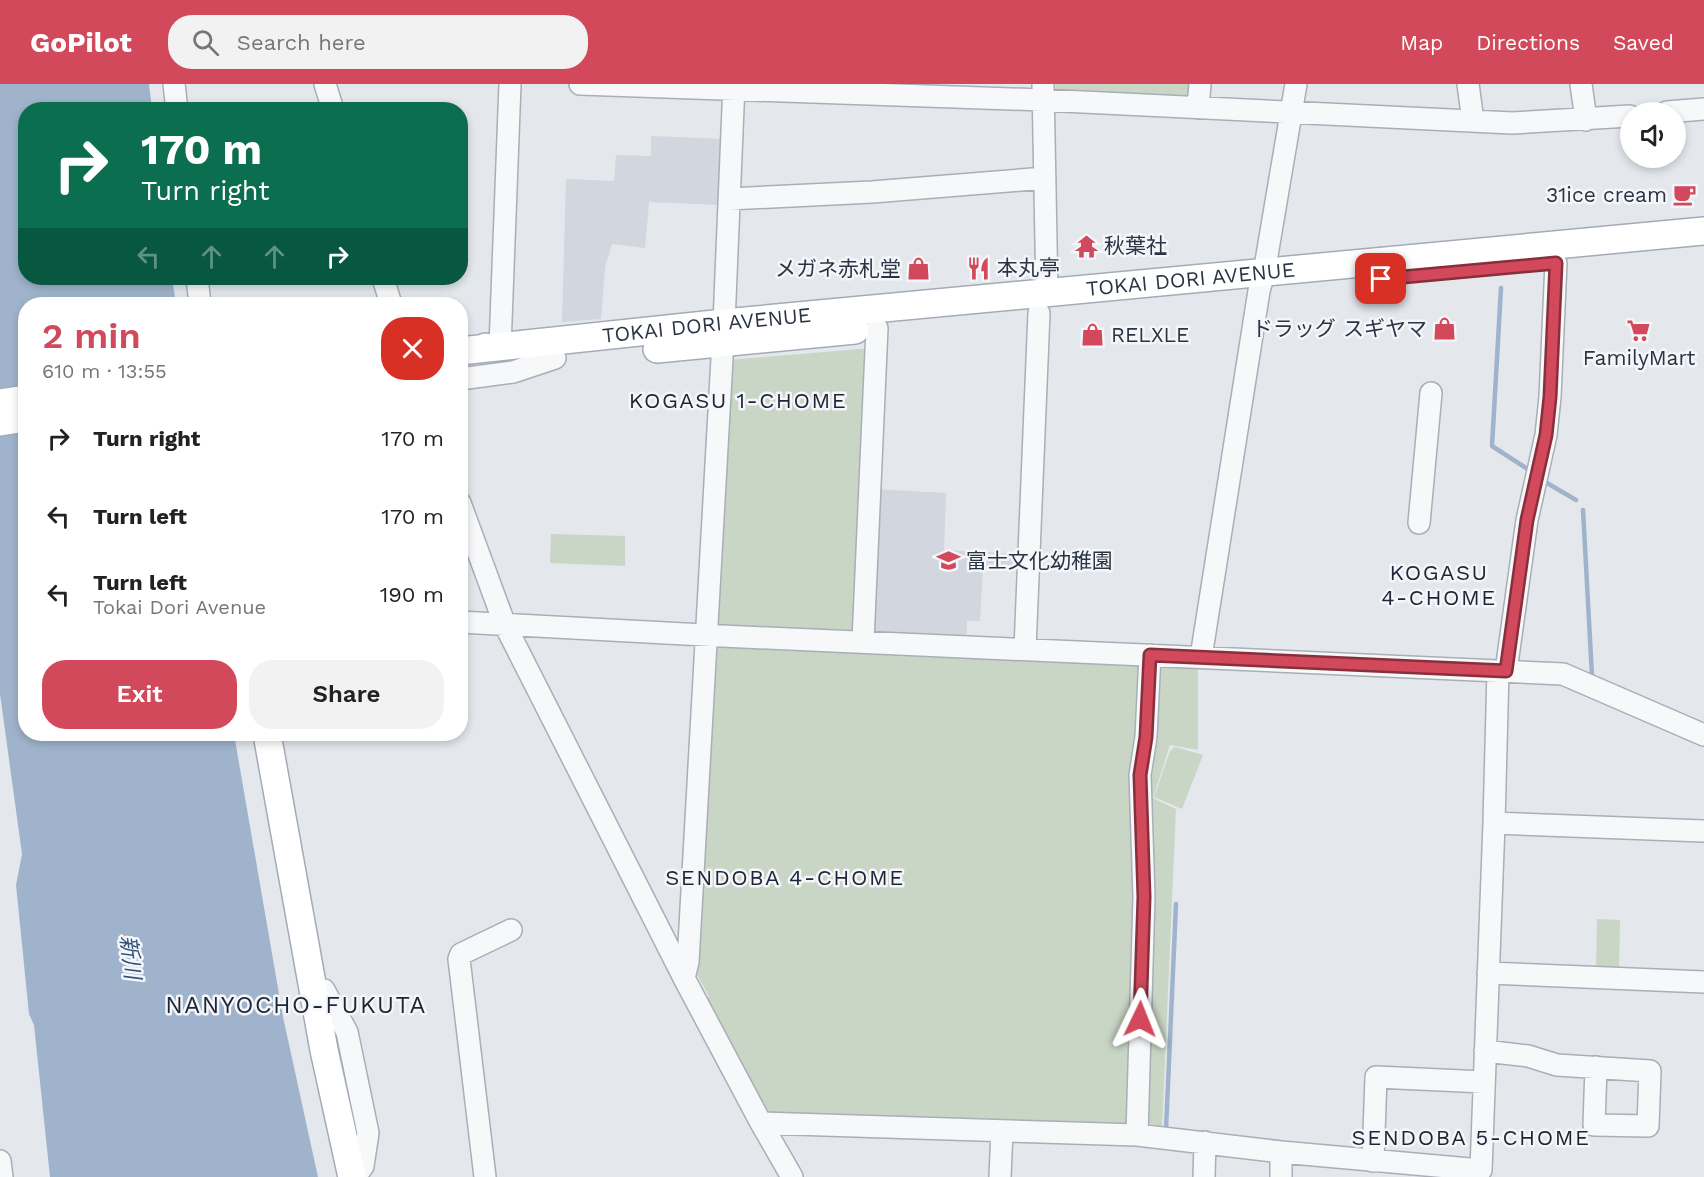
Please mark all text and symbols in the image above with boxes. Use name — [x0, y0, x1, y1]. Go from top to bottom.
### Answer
search box — [168, 15, 588, 69]
text: GoPilot — [30, 26, 132, 59]
icon: search — [189, 26, 222, 59]
text: Search here — [237, 30, 366, 55]
text: Map — [1400, 30, 1443, 55]
text: Directions — [1476, 30, 1580, 55]
text: Saved — [1613, 30, 1674, 55]
map controls — [1620, 102, 1686, 168]
button: sound — [1620, 102, 1686, 168]
text: 170 m — [141, 125, 262, 174]
icon: right — [42, 126, 120, 204]
text: Turn right — [141, 175, 270, 207]
place label: 31ice cream — [1546, 182, 1667, 207]
cafe icon: 31ice cream — [1672, 182, 1698, 208]
temple icon: 秋葉社 — [1073, 233, 1099, 259]
place label: 秋葉社 — [1104, 233, 1167, 258]
icon: left — [132, 240, 165, 273]
icon: ahead — [195, 240, 228, 273]
icon: ahead — [258, 240, 291, 273]
icon: right — [321, 240, 354, 273]
pin — [1355, 253, 1406, 304]
restaurant icon: 本丸亭 — [966, 255, 992, 281]
place label: 本丸亭 — [997, 255, 1060, 280]
place label: メガネ赤札堂 — [775, 256, 901, 281]
shop icon: メガネ赤札堂 — [906, 256, 932, 282]
street label: TOKAI DORI AVENUE — [1085, 256, 1296, 301]
icon: arrive — [1364, 262, 1397, 295]
street label: TOKAI DORI AVENUE — [601, 302, 812, 348]
text: 2 min — [42, 315, 141, 357]
place label: ドラッグ スギヤマ — [1252, 316, 1427, 341]
shop icon: ドラッグ スギヤマ — [1432, 316, 1458, 342]
button: close — [381, 317, 444, 380]
supermarket icon: FamilyMart — [1626, 317, 1652, 343]
shop icon: RELXLE — [1080, 322, 1106, 348]
place label: RELXLE — [1111, 322, 1190, 347]
place label: FamilyMart — [1583, 345, 1695, 370]
text: 610 m · 13:55 — [42, 359, 167, 383]
district label: KOGASU 1-CHOME — [629, 388, 847, 413]
icon: right — [42, 422, 75, 455]
text: Turn right — [93, 426, 200, 451]
text: 170 m — [381, 426, 444, 451]
icon: left — [42, 500, 75, 533]
text: Turn left — [93, 504, 187, 529]
text: 170 m — [381, 504, 444, 529]
school or university icon: 富士文化幼稚園 — [935, 548, 961, 574]
place label: 富士文化幼稚園 — [966, 548, 1113, 573]
district label: KOGASU 4-CHOME — [1381, 560, 1497, 610]
text: Turn left — [93, 570, 187, 595]
icon: left — [42, 578, 75, 611]
text: 190 m — [380, 582, 444, 607]
text: Tokai Dori Avenue — [93, 595, 266, 619]
button: Exit — [42, 660, 237, 729]
button: Share — [249, 660, 444, 729]
district label: SENDOBA 4-CHOME — [665, 865, 905, 890]
water label: 新川 — [115, 934, 146, 982]
position arrow — [1108, 987, 1172, 1051]
district label: NANYOCHO-FUKUTA — [165, 991, 427, 1019]
district label: SENDOBA 5-CHOME — [1352, 1125, 1590, 1150]

